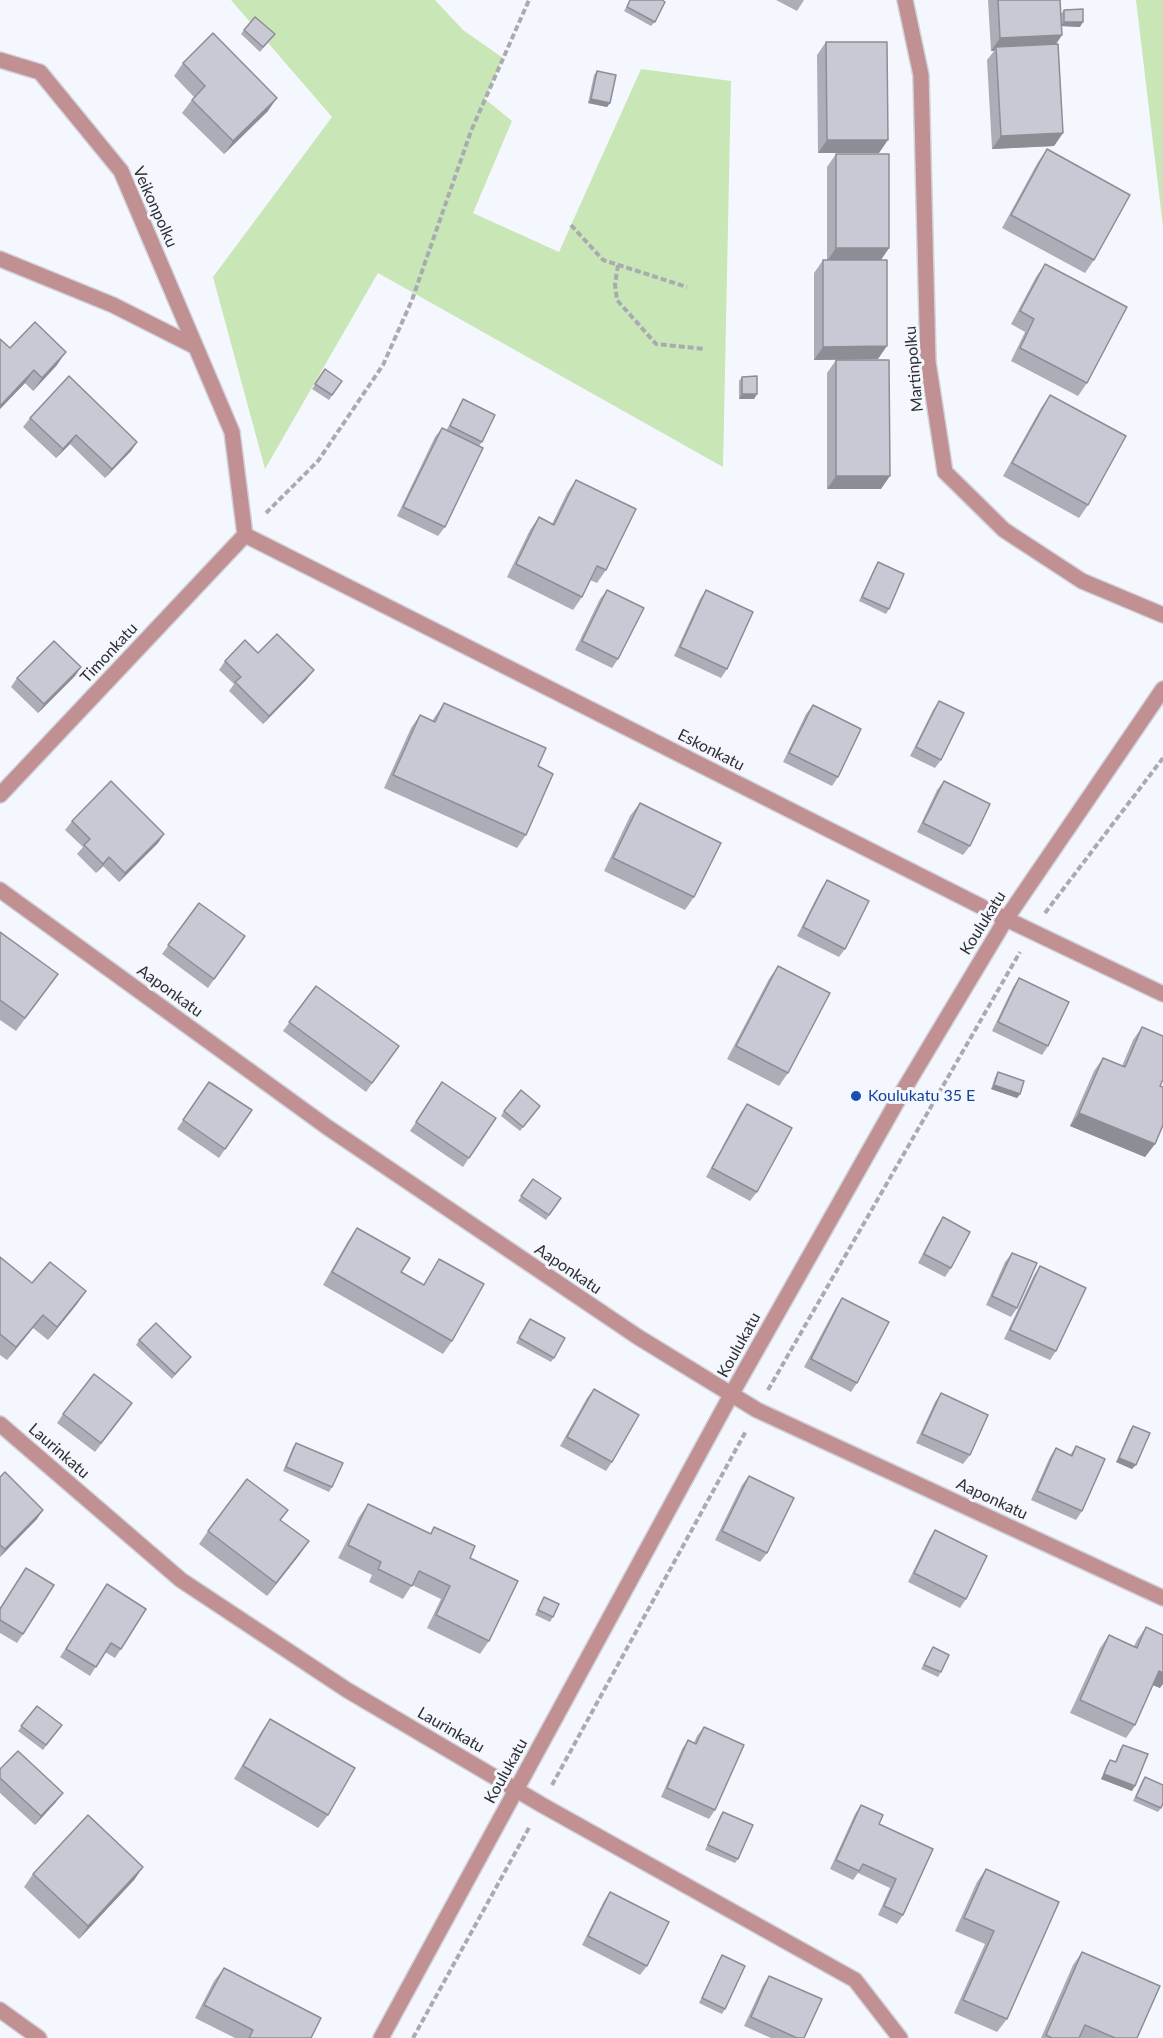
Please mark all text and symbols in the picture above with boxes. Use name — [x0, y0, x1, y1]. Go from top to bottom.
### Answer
street label: Veikonpolku — [129, 164, 181, 250]
street label: Martinpolku — [901, 325, 927, 413]
street label: Timonkatu — [76, 619, 142, 687]
street label: Eskonkatu — [674, 725, 748, 775]
street label: Koulukatu — [956, 888, 1010, 958]
street label: Aaponkatu — [133, 961, 207, 1021]
place label: Koulukatu 35 E — [868, 1086, 975, 1106]
marker: Koulukatu 35 E — [849, 1089, 863, 1103]
street label: Aaponkatu — [531, 1240, 605, 1298]
street label: Koulukatu — [713, 1309, 765, 1381]
street label: Laurinkatu — [25, 1419, 93, 1483]
street label: Aaponkatu — [953, 1474, 1031, 1524]
street label: Laurinkatu — [414, 1703, 488, 1757]
street label: Koulukatu — [480, 1735, 532, 1807]

